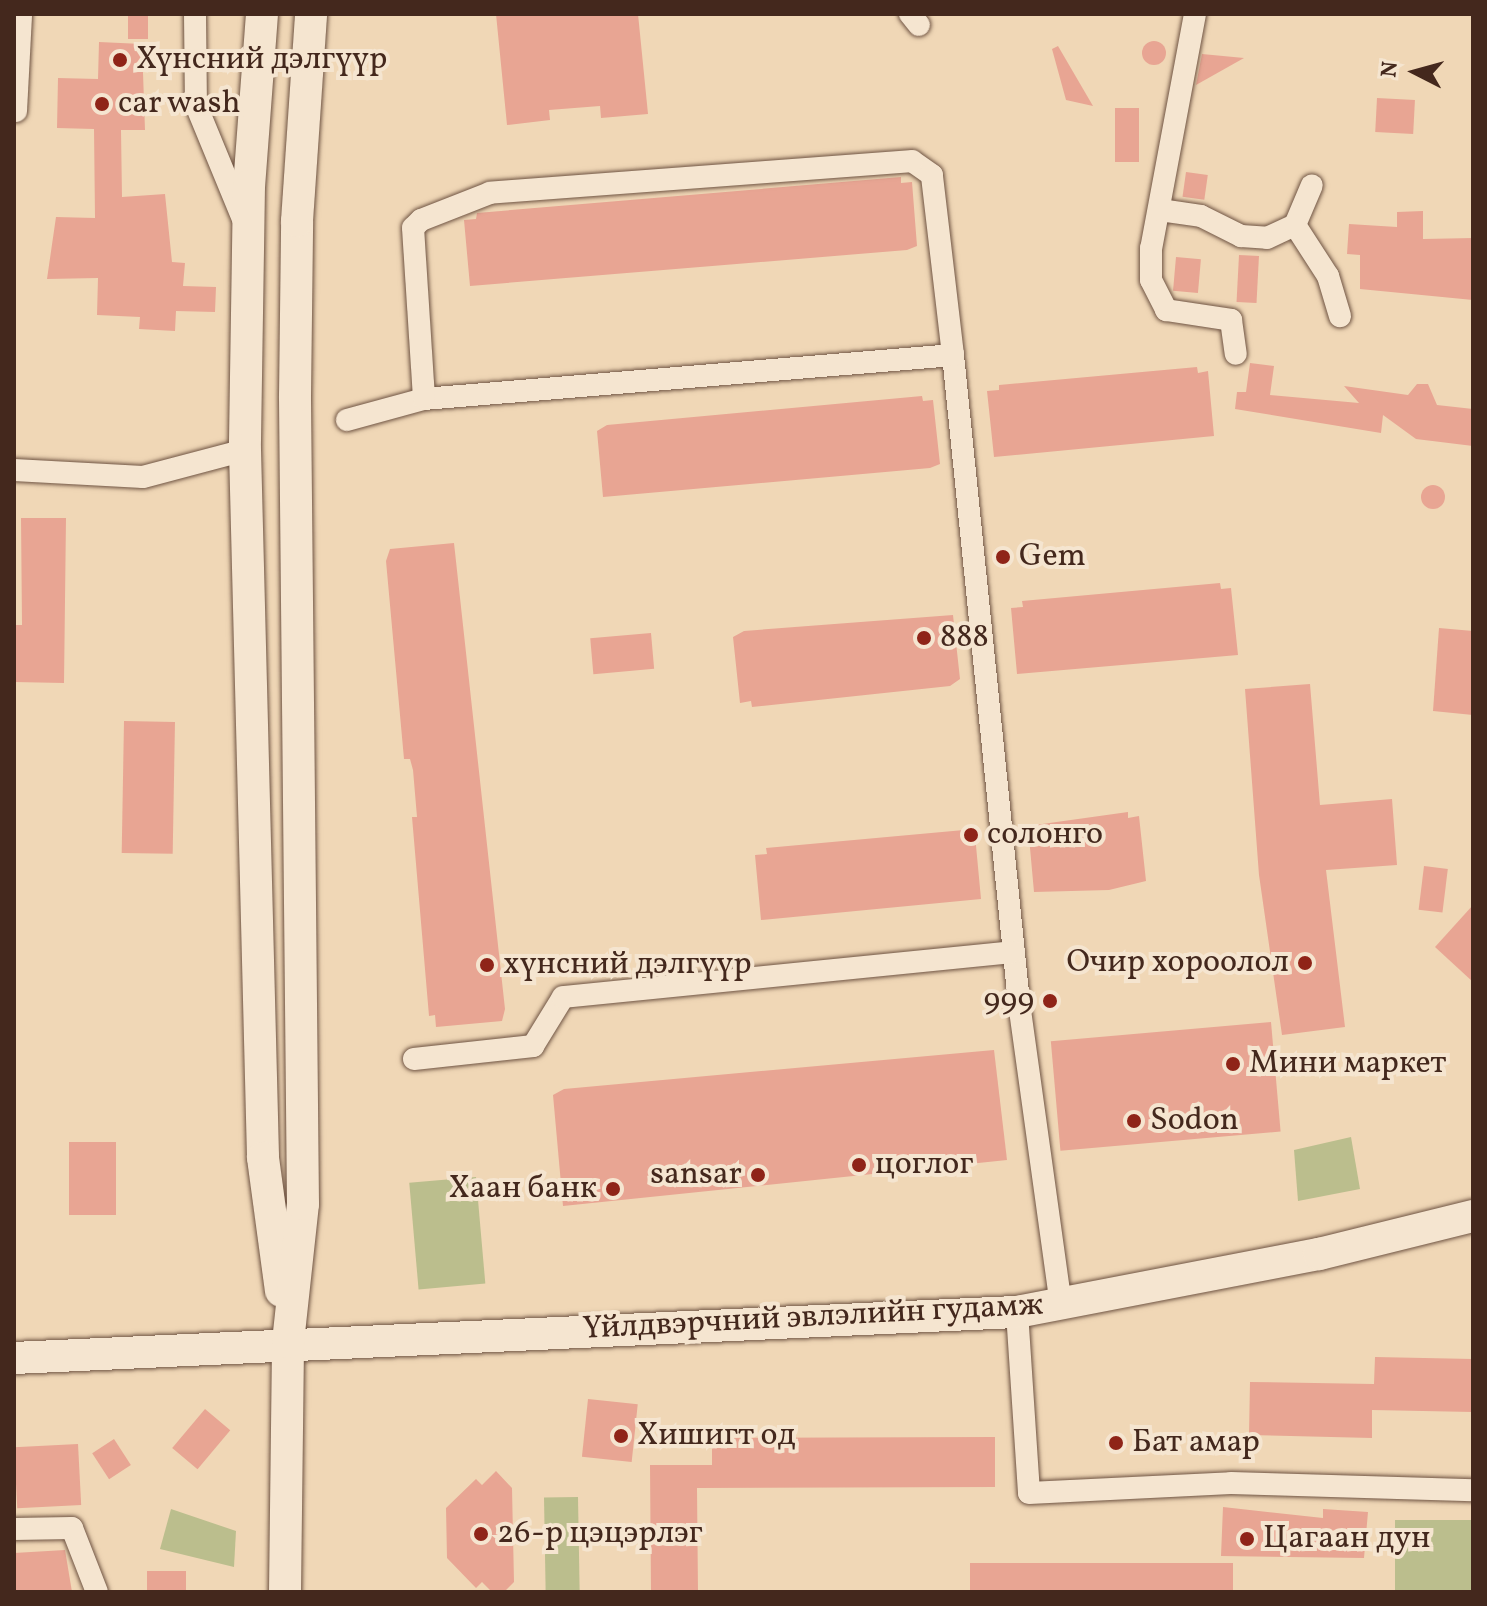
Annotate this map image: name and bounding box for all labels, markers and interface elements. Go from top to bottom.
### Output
north arrow [1375,32,1455,112]
place label: Хүнсний дэлгүүр [136,41,387,79]
marker: Хүнсний дэлгүүр [111,51,129,69]
text: N [1374,60,1407,79]
place label: car wash [118,85,242,123]
marker: car wash [93,95,111,113]
place label: Gem [1019,538,1086,576]
marker: Gem [994,548,1012,566]
place label: 888 [940,619,989,657]
marker: 888 [915,629,933,647]
place label: солонго [987,816,1103,854]
marker: солонго [962,826,980,844]
place label: Очир хороолол [1066,944,1289,982]
place label: хүнсний дэлгүүр [503,946,752,984]
marker: Очир хороолол [1296,954,1314,972]
marker: хүнсний дэлгүүр [478,956,496,974]
place label: 999 [984,982,1034,1020]
marker: 999 [1041,992,1059,1010]
place label: Мини маркет [1249,1045,1447,1083]
marker: Мини маркет [1224,1055,1242,1073]
place label: Sodon [1150,1102,1239,1140]
marker: Sodon [1125,1112,1143,1130]
place label: цоглог [875,1146,973,1184]
place label: sansar [650,1156,742,1194]
marker: цоглог [850,1156,868,1174]
marker: sansar [749,1166,767,1184]
place label: Хаан банк [448,1170,597,1208]
marker: Хаан банк [604,1180,622,1198]
street label: Үйлдвэрчний эвлэлийн гудамж [582,1287,1044,1349]
place label: Хишигт од [637,1417,796,1455]
place label: Бат амар [1132,1424,1260,1462]
marker: Хишигт од [612,1427,630,1445]
marker: Бат амар [1107,1434,1125,1452]
place label: 26-р цэцэрлэг [497,1515,703,1553]
place label: Цагаан дун [1263,1520,1431,1558]
marker: 26-р цэцэрлэг [472,1525,490,1543]
marker: Цагаан дун [1238,1530,1256,1548]

